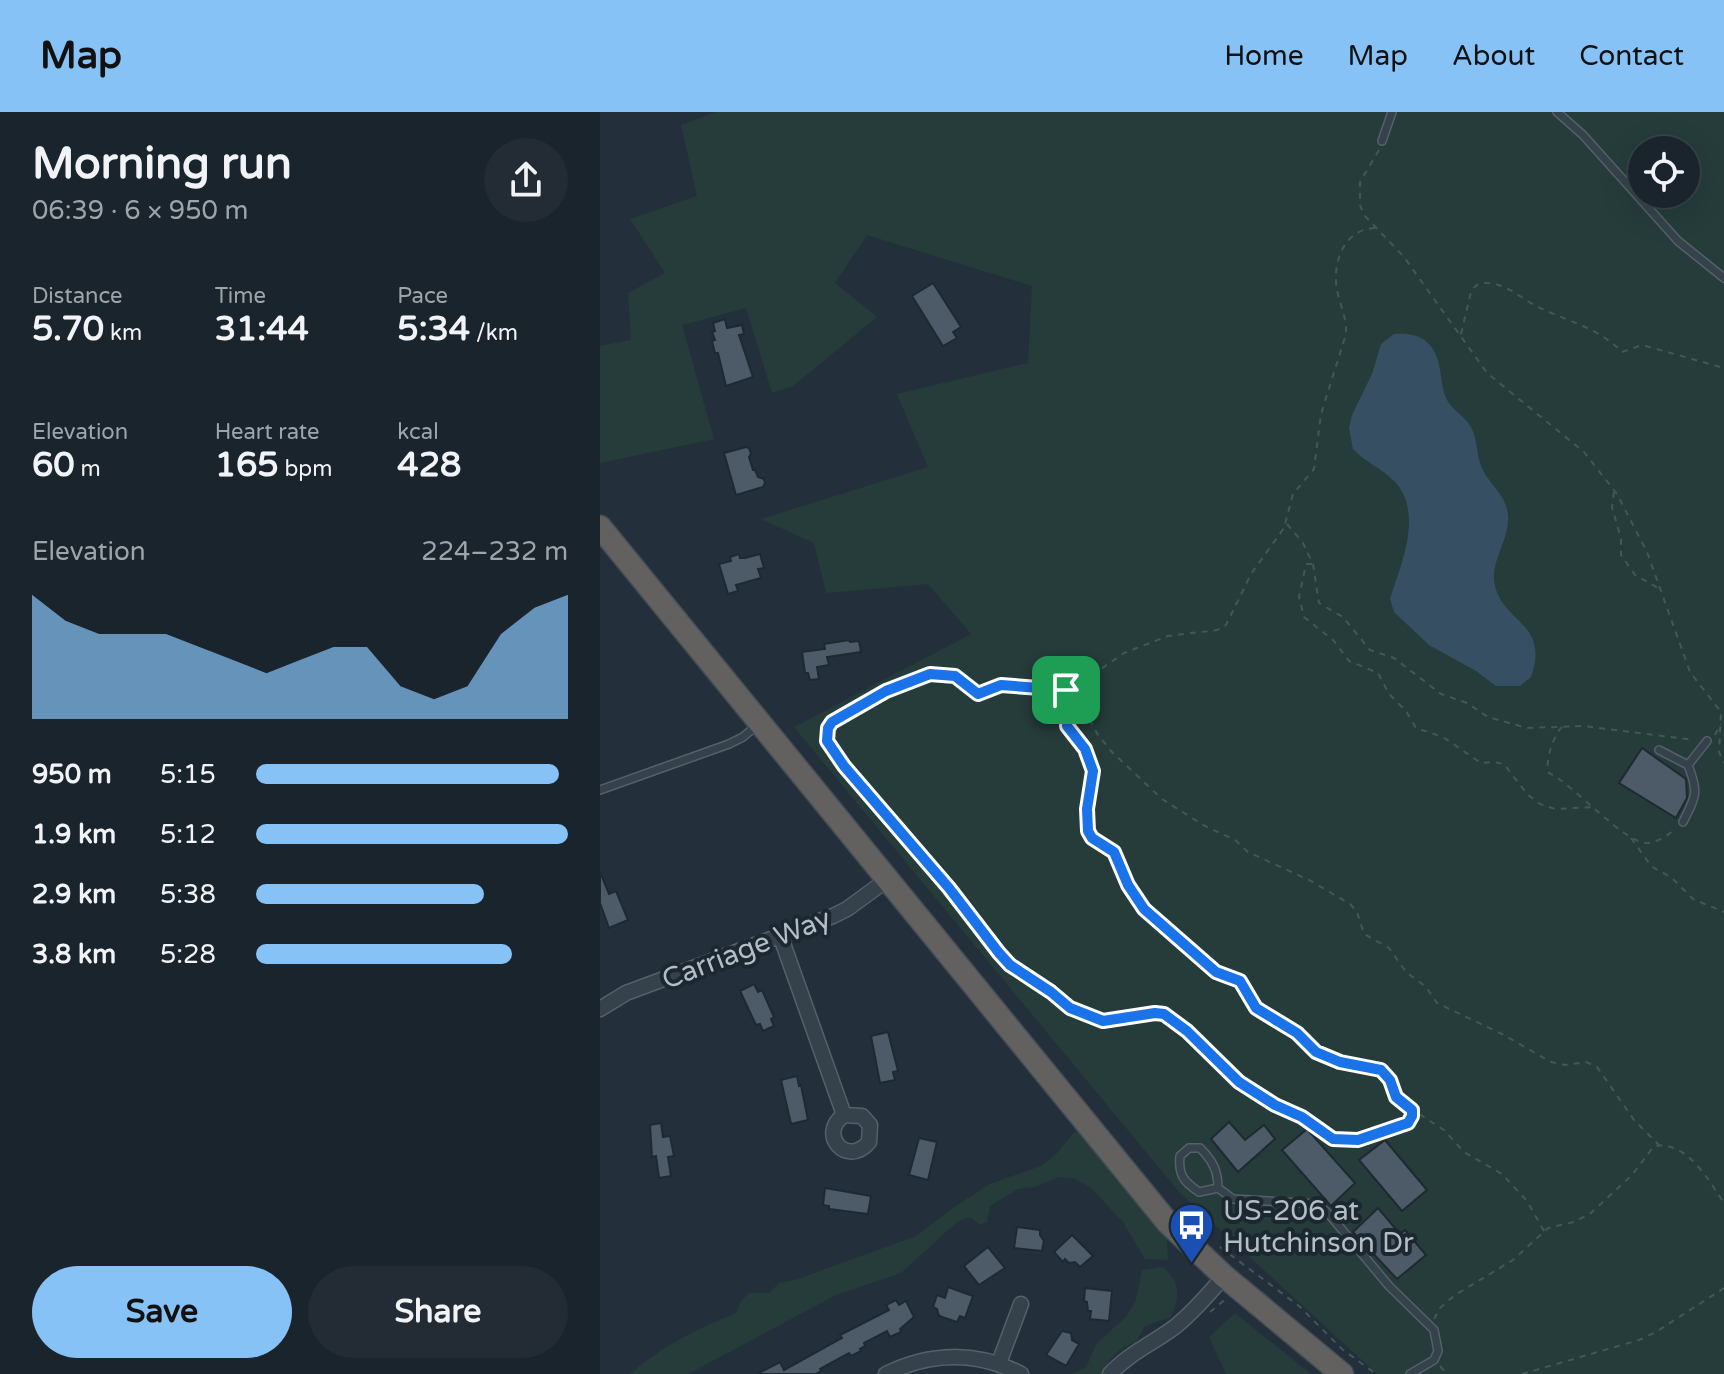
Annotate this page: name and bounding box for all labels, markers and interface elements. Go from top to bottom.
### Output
text: Map [40,33,122,79]
text: Home [1224,39,1304,73]
text: Map [1348,39,1408,73]
text: About [1452,39,1535,73]
text: Contact [1579,39,1684,73]
map controls [1628,136,1700,208]
button: locate [1628,136,1700,208]
text: Morning run [32,138,292,191]
button: share [484,138,568,222]
text: 06:39 · 6 × 950 m [32,195,248,226]
text: Distance [32,283,123,309]
text: Time [215,283,266,309]
text: Pace [397,283,448,309]
text: 5.70 [32,309,104,350]
text: 31:44 [215,309,309,350]
text: 5:34 [397,309,470,350]
text: km [104,320,142,346]
text: /km [470,320,518,346]
text: Elevation [32,419,128,445]
text: Heart rate [215,419,320,445]
text: kcal [397,419,439,445]
text: 60 [32,445,75,486]
text: 165 [215,445,279,486]
text: 428 [397,445,461,486]
text: m [75,456,101,482]
text: bpm [279,456,332,482]
text: Elevation [32,536,146,567]
text: 224–232 m [421,536,568,567]
pin [1032,656,1100,724]
icon: arrive [1044,668,1088,712]
text: 950 m [32,759,112,790]
text: 5:15 [160,759,216,790]
text: 1.9 km [32,819,116,850]
text: 5:12 [160,819,216,850]
text: 2.9 km [32,879,116,910]
text: 5:38 [160,879,216,910]
street label: Carriage Way [657,901,835,997]
text: 3.8 km [32,939,116,970]
text: 5:28 [160,939,216,970]
place label: US-206 at Hutchinson Dr [1223,1194,1414,1260]
bus stop icon: US-206 at Hutchinson Dr [1168,1202,1216,1265]
button: Save [32,1266,292,1358]
button: Share [308,1266,568,1358]

